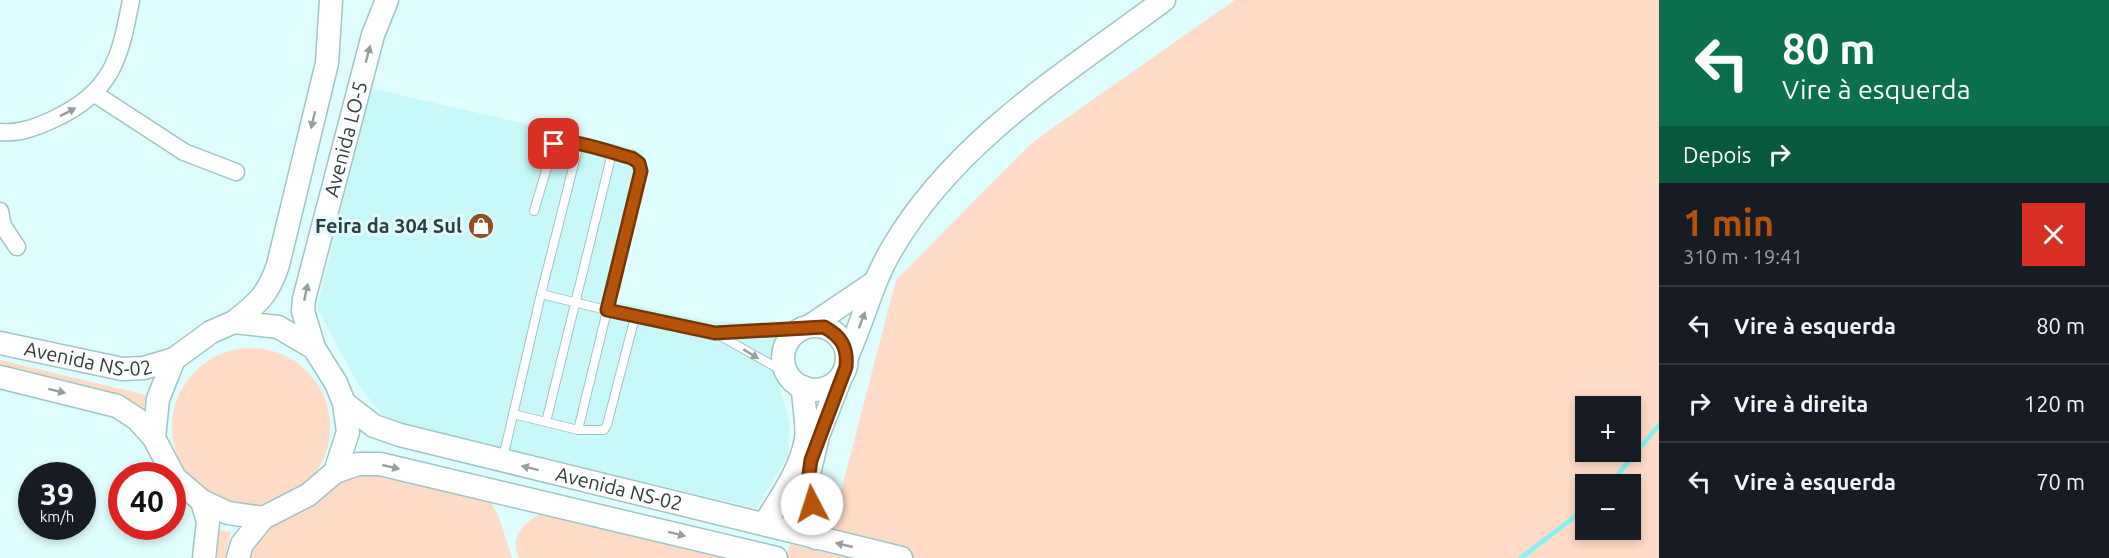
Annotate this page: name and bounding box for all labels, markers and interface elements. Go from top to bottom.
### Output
icon: left [1683,24,1761,102]
text: 80 m [1782,25,1876,72]
one-way arrow [364,45,373,63]
text: Vire à esquerda [1782,74,1971,104]
street label: Avenida LO-5 [319,79,371,199]
one-way arrow [60,107,77,117]
one-way arrow [308,110,318,129]
pin [528,118,579,169]
icon: arrive [537,127,570,160]
icon: right [1763,138,1796,171]
text: Depois [1683,142,1751,167]
text: 1 min [1683,202,1774,243]
button: close [2022,203,2085,266]
shop icon: Feira da 304 Sul [466,211,496,241]
place label: Feira da 304 Sul [315,214,462,237]
text: 310 m · 19:41 [1683,245,1803,268]
one-way arrow [302,282,311,301]
icon: left [1683,309,1716,342]
one-way arrow [858,311,868,329]
text: Vire à esquerda [1734,313,1896,338]
text: 80 m [2036,313,2085,338]
street label: Avenida NS-02 [22,337,155,380]
one-way arrow [743,349,760,359]
one-way arrow [48,387,66,397]
icon: right [1683,387,1716,420]
text: Vire à direita [1734,391,1868,416]
text: 120 m [2024,391,2085,416]
map controls [1575,396,1641,540]
button: + [1575,396,1641,462]
speed limit sign: 40 [108,462,186,540]
street label: Avenida NS-02 [554,462,685,515]
one-way arrow [382,463,401,472]
one-way arrow [521,463,540,473]
icon: left [1683,465,1716,498]
text: Vire à esquerda [1734,469,1896,494]
text: 70 m [2036,469,2085,494]
position arrow [780,472,844,536]
button: − [1575,474,1641,540]
text: 39 [40,477,74,511]
text: km/h [40,508,74,525]
one-way arrow [668,529,686,539]
one-way arrow [834,540,853,549]

